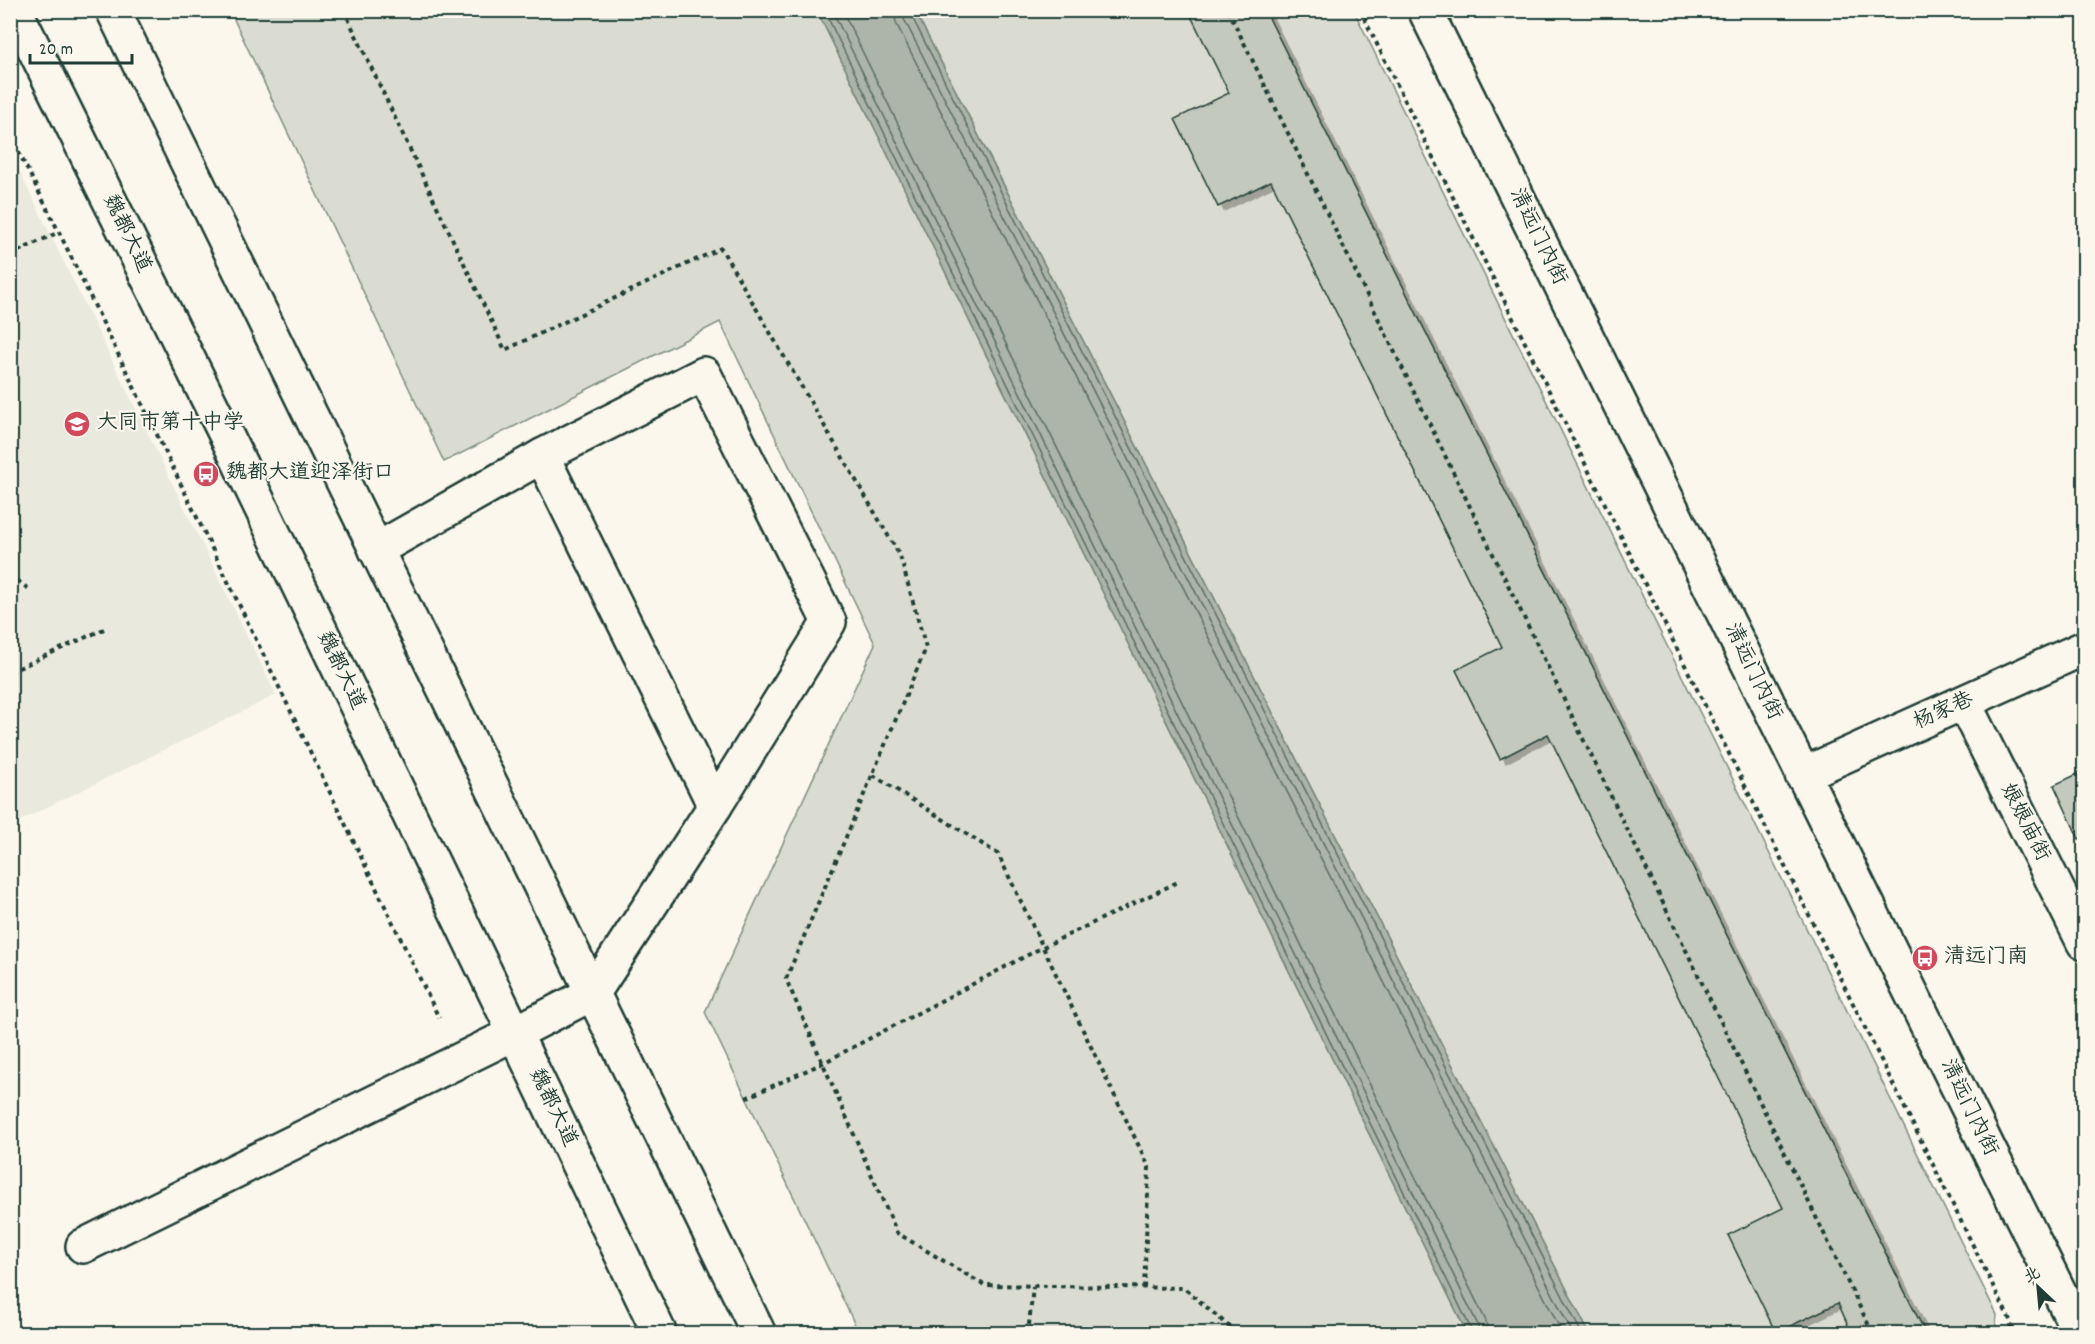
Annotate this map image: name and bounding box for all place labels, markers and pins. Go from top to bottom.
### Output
school or university icon: 大同市第十中学 [62,409,92,439]
place label: 大同市第十中学 [97,409,244,439]
bus stop icon: 魏都大道迎泽街口 [191,459,221,489]
place label: 魏都大道迎泽街口 [226,459,394,489]
bus stop icon: 清远门南 [1910,943,1940,973]
place label: 清远门南 [1944,943,2028,973]

